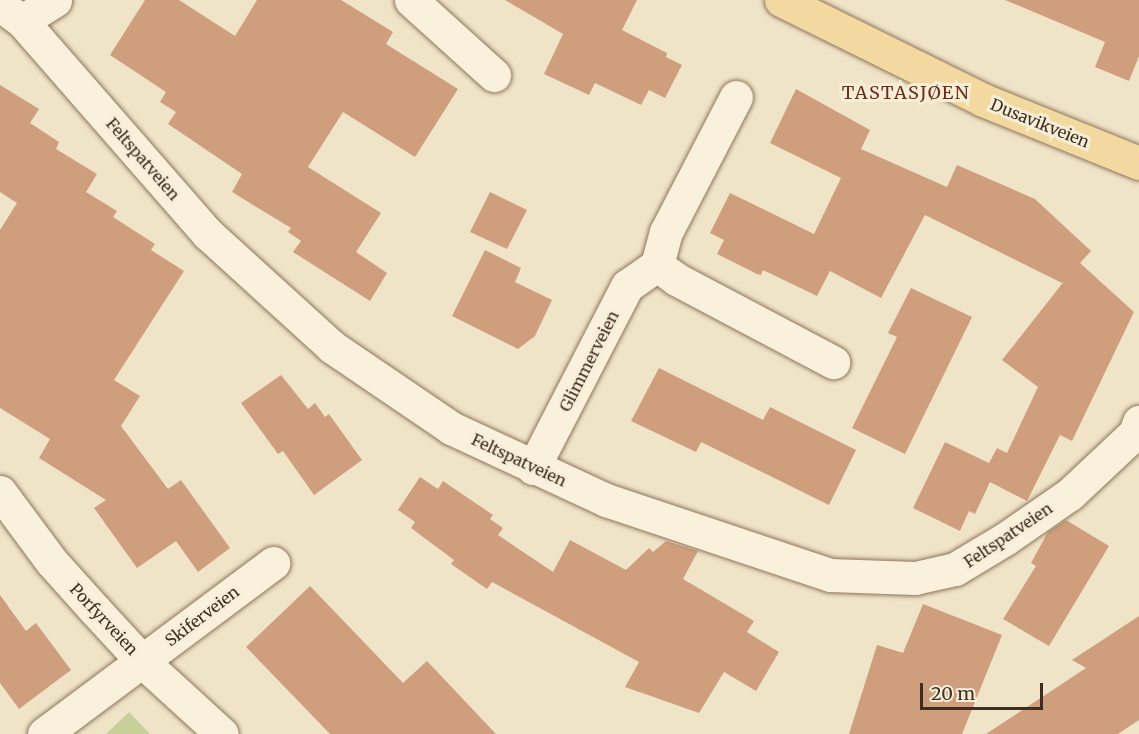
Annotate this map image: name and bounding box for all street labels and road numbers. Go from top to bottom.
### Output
street label: Dusavikveien [988,95,1092,151]
street label: Feltspatveien [102,114,184,204]
street label: Glimmerveien [555,307,623,415]
street label: Feltspatveien [468,430,570,490]
street label: Feltspatveien [960,498,1056,572]
street label: Porfyrveien [66,579,142,659]
street label: Skiferveien [161,582,243,650]

